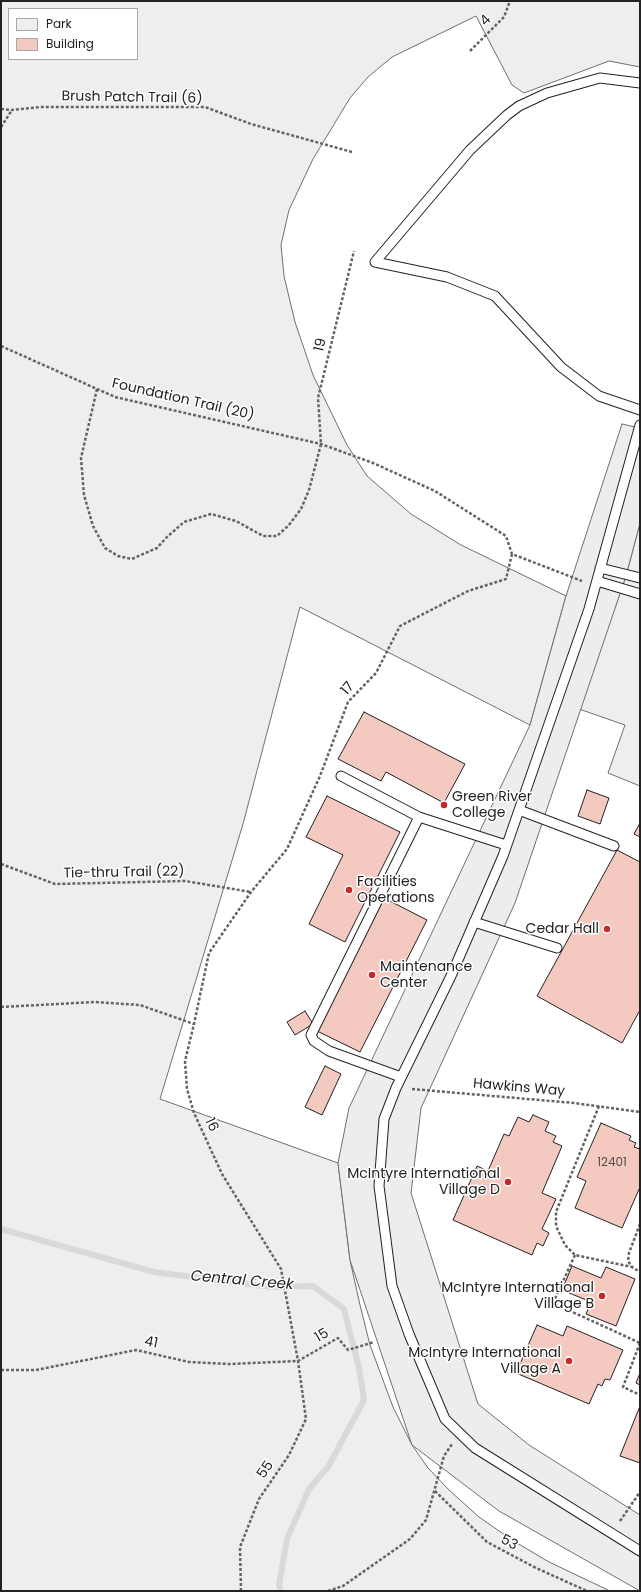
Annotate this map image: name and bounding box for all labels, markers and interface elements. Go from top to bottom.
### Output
legend [8,8,138,60]
street label: 4 [477,12,495,30]
text: Park [46,15,72,32]
text: Building [46,35,94,52]
street label: Brush Patch Trail (6) [61,88,203,108]
street label: 19 [311,337,331,353]
street label: Foundation Trail (20) [110,375,256,425]
street label: 17 [338,679,358,699]
place label: Green River College [452,789,532,822]
marker: Green River College [439,800,449,810]
street label: Tie-thru Trail (22) [63,864,185,882]
place label: Facilities Operations [357,874,435,906]
marker: Facilities Operations [344,885,354,895]
place label: Cedar Hall [526,921,599,937]
marker: Cedar Hall [602,924,612,934]
place label: Maintenance Center [380,959,472,992]
marker: Maintenance Center [367,970,377,980]
street label: Hawkins Way [472,1076,566,1100]
street label: 16 [201,1115,221,1135]
house number: 12401 [597,1156,627,1170]
place label: McIntyre International Village D [347,1166,500,1198]
marker: McIntyre International Village D [503,1177,513,1187]
water label: Central Creek [190,1268,294,1294]
place label: McIntyre International Village B [441,1280,594,1312]
marker: McIntyre International Village B [597,1291,607,1301]
street label: 15 [312,1325,332,1347]
street label: 41 [143,1333,159,1353]
place label: McIntyre International Village A [408,1345,561,1378]
marker: McIntyre International Village A [564,1356,574,1366]
street label: 55 [254,1458,278,1482]
street label: 53 [498,1532,520,1554]

